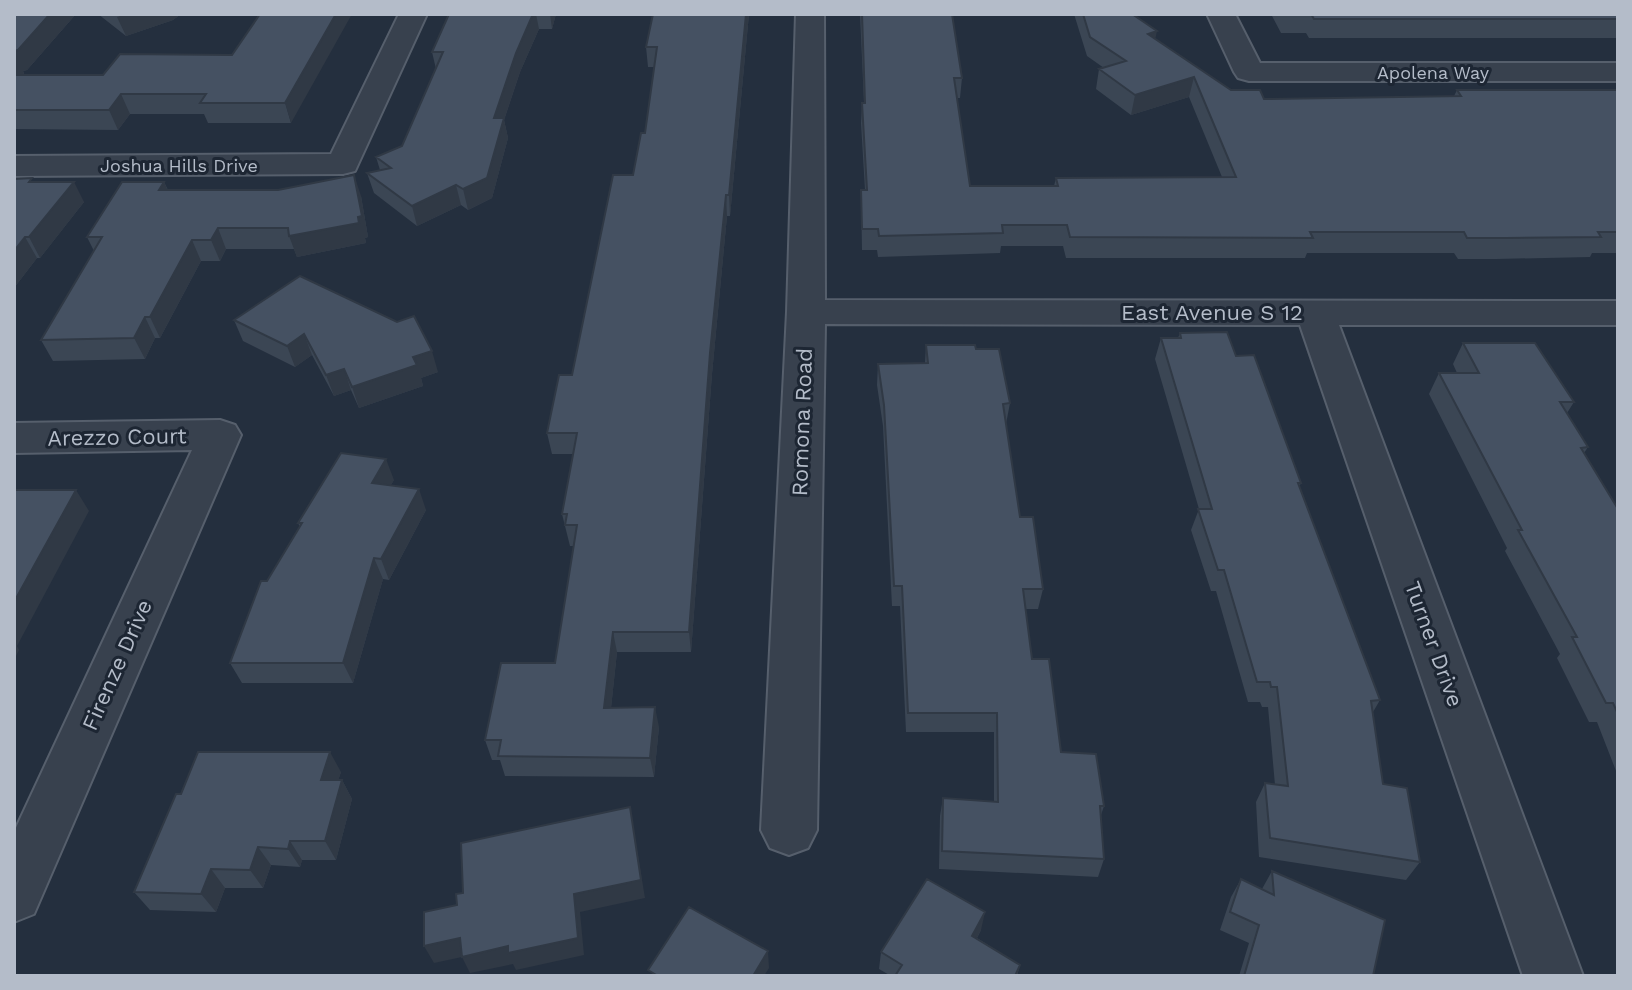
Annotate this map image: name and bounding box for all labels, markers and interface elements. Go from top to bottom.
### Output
street label: Apolena Way [1377,62,1490,83]
street label: Joshua Hills Drive [100,155,258,176]
street label: East Avenue S 12 [1121,300,1303,325]
street label: Romona Road [787,347,817,497]
street label: Arezzo Court [47,423,187,451]
street label: Turner Drive [1400,578,1468,710]
street label: Firenze Drive [77,596,157,734]

